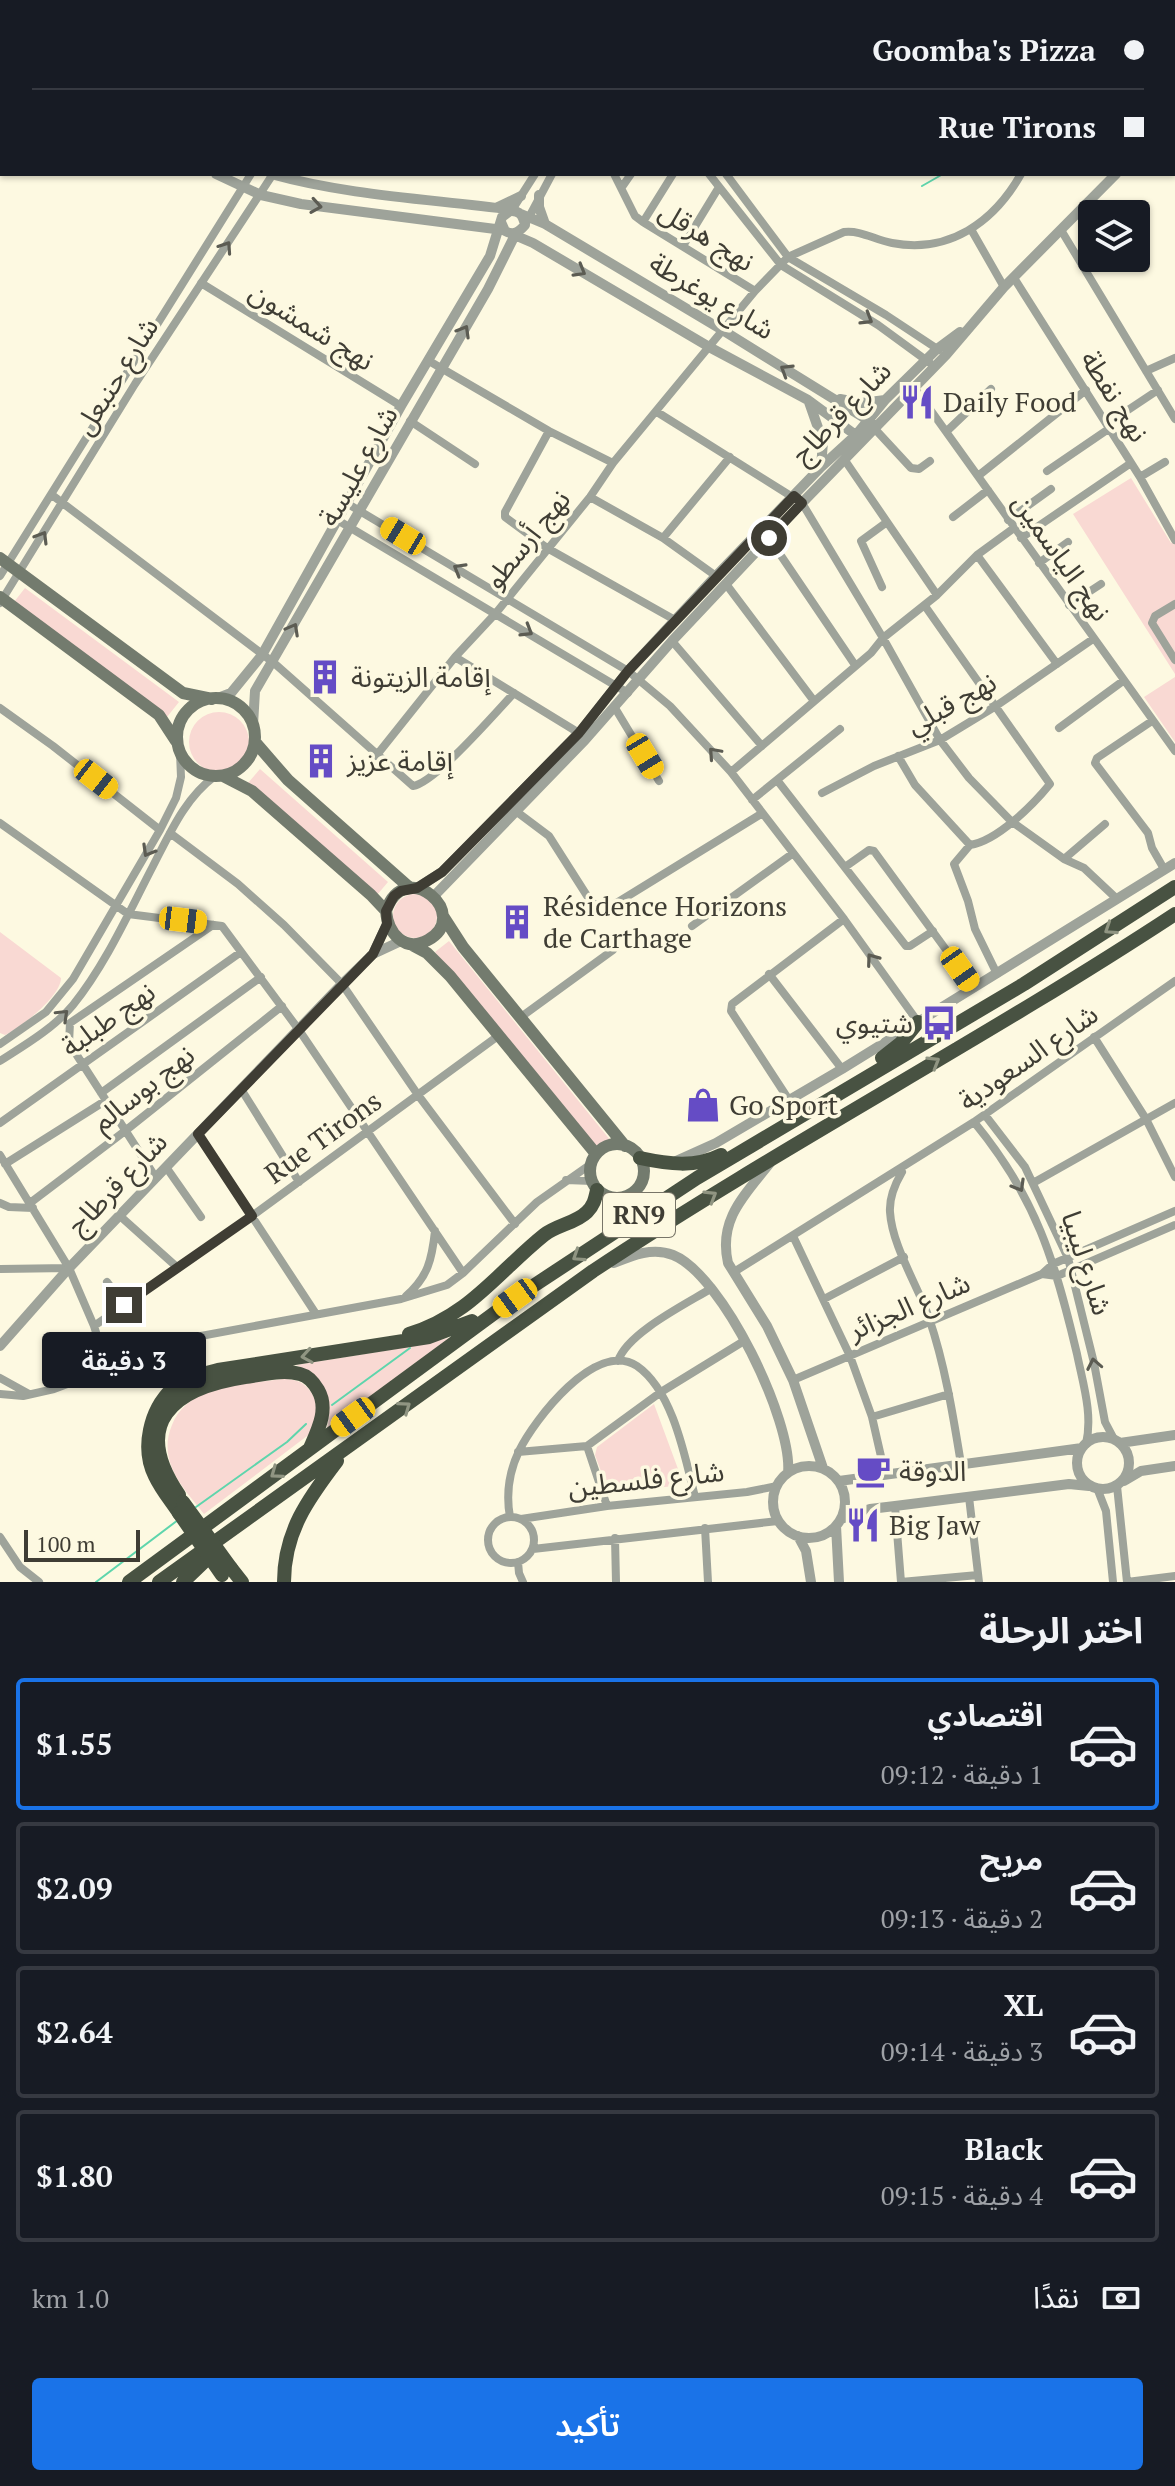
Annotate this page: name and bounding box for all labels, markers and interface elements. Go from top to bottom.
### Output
text: Goomba's Pizza [872,30,1096,70]
text: Rue Tirons [939,107,1096,147]
street label: نهج هرقل [651,192,762,282]
one-way arrow [310,197,323,214]
map controls [1078,200,1150,272]
button: layers [1078,200,1150,272]
one-way arrow [216,241,231,255]
street label: شارع يوغرطة [641,244,782,350]
one-way arrow [571,261,586,277]
street label: نهج شمشون [241,273,382,381]
one-way arrow [858,309,873,325]
street label: شارع حنبعل [65,310,169,443]
one-way arrow [454,325,470,340]
street label: نهج نفطة [1070,343,1158,450]
street label: شارع قرطاج [782,352,901,473]
one-way arrow [781,364,795,379]
restaurant icon: Daily Food [898,383,936,421]
place label: Daily Food [943,383,1077,420]
street label: شارع عليسة [309,399,408,534]
street label: نهج أرسطو [475,481,580,598]
street label: نهج الياسمين [1002,485,1120,630]
car [376,513,430,559]
route start [751,520,787,556]
one-way arrow [32,531,47,546]
one-way arrow [453,564,468,579]
one-way arrow [518,622,533,637]
one-way arrow [283,624,299,638]
building icon: إقامة الزيتونة [306,658,344,696]
place label: إقامة الزيتونة [351,658,492,696]
street label: نهج قبلي [899,663,1004,746]
car [622,729,668,783]
building icon: إقامة عزيز [302,742,340,780]
place label: إقامة عزيز [346,742,454,780]
one-way arrow [709,748,723,763]
car [70,755,122,803]
one-way arrow [142,842,158,857]
place label: Résidence Horizons de Carthage [543,887,787,956]
building icon: Résidence Horizons de Carthage [498,903,536,941]
car [158,905,208,935]
one-way arrow [1104,920,1118,935]
car [936,942,984,996]
one-way arrow [867,954,882,968]
street label: نهج طبلبة [53,973,164,1067]
street label: شارع السعودية [951,995,1107,1121]
place label: شتيوي [836,1004,913,1044]
bus stop icon: شتيوي [920,1004,958,1042]
one-way arrow [54,1009,68,1024]
street label: نهج بوسالم [84,1036,204,1142]
one-way arrow [925,1056,940,1072]
street label: Rue Tirons [257,1082,388,1191]
shop icon: Go Sport [684,1086,722,1124]
place label: Go Sport [729,1086,839,1123]
street label: شارع قرطاج [58,1123,177,1244]
one-way arrow [1009,1177,1025,1192]
one-way arrow [702,1190,717,1205]
road number: RN9 [603,1193,675,1237]
street label: شارع ليبيا [1050,1206,1122,1321]
one-way arrow [572,1246,587,1261]
street label: شارع الجزائر [841,1263,977,1351]
car [489,1274,541,1322]
route end [106,1287,142,1323]
callout: 3 دقيقة [42,1333,206,1389]
text: 3 دقيقة [82,1343,166,1377]
one-way arrow [300,1347,314,1364]
one-way arrow [1086,1358,1103,1372]
car [327,1393,379,1441]
one-way arrow [396,1402,411,1416]
street label: شارع فلسطين [566,1452,726,1508]
cafe icon: الدوقة [854,1452,892,1490]
place label: الدوقة [899,1452,966,1489]
one-way arrow [271,1463,285,1478]
restaurant icon: Big Jaw [844,1506,882,1544]
place label: Big Jaw [889,1506,981,1543]
scale bar [24,1526,140,1562]
text: 100 m [36,1529,96,1558]
text: اختر الرحلة [980,1606,1143,1653]
text: اقتصادي [928,1695,1043,1735]
icon: car [1067,1708,1139,1780]
text: $1.55 [36,1724,113,1764]
text: 1 دقيقة · 09:12 [881,1757,1043,1791]
text: مريح [980,1839,1043,1879]
icon: car [1067,1852,1139,1924]
text: $2.09 [36,1868,113,1908]
text: 2 دقيقة · 09:13 [881,1901,1043,1935]
text: XL [1004,1985,1043,2025]
icon: car [1067,1996,1139,2068]
text: $2.64 [36,2012,113,2052]
text: 3 دقيقة · 09:14 [881,2034,1043,2068]
text: Black [965,2129,1043,2169]
icon: car [1067,2140,1139,2212]
text: $1.80 [36,2156,113,2196]
text: 4 دقيقة · 09:15 [881,2178,1043,2212]
icon: cash [1099,2276,1143,2320]
text: نقدًا [1033,2277,1079,2317]
text: 1.0 km [32,2281,109,2315]
button: تأكيد [32,2378,1143,2470]

